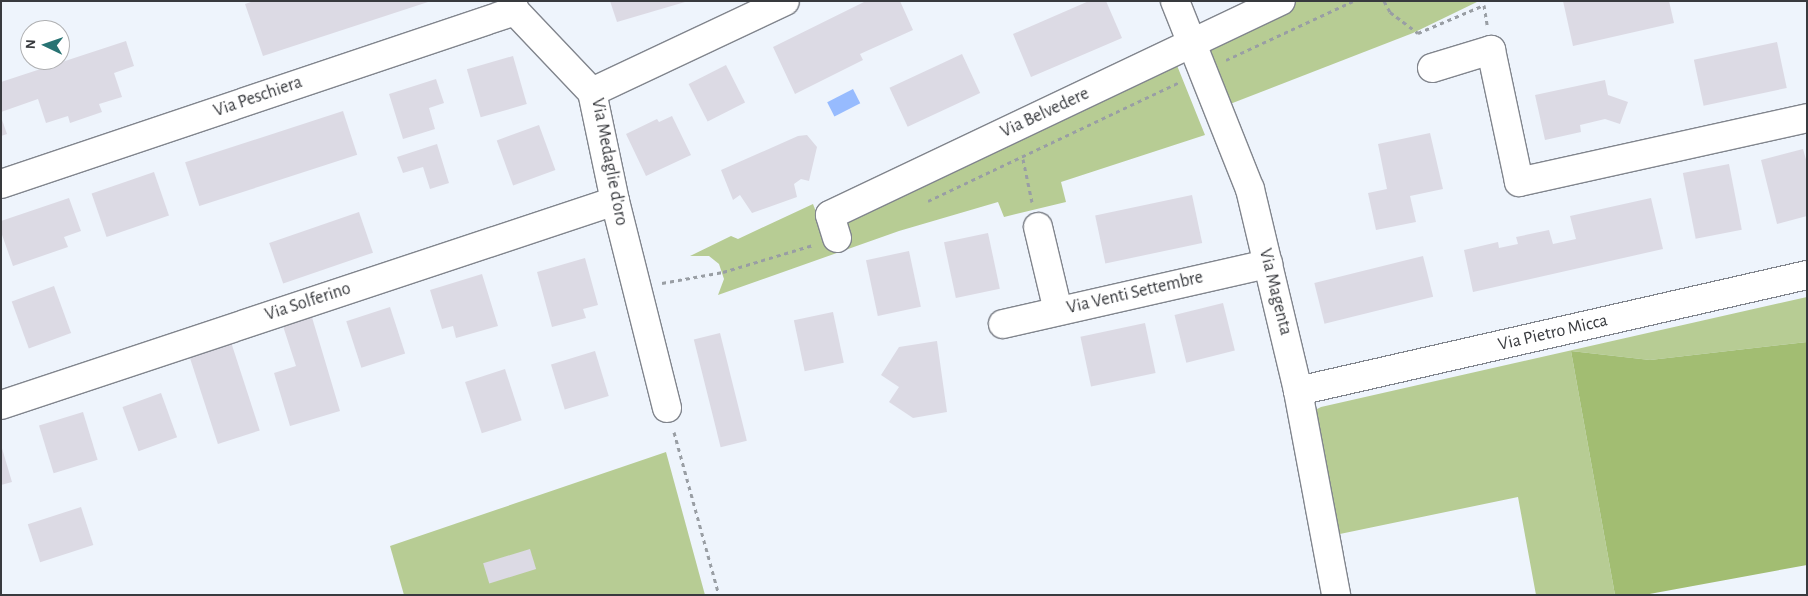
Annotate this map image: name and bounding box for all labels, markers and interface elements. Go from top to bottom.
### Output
north arrow [20,20,70,70]
text: N [24,39,38,50]
street label: Via Peschiera [211,72,305,122]
street label: Via Belvedere [997,83,1093,143]
street label: Via Medaglie d'oro [586,96,632,228]
street label: Via Magenta [1254,246,1296,338]
street label: Via Venti Settembre [1065,267,1205,319]
street label: Via Solferino [262,278,354,326]
street label: Via Pietro Micca [1496,310,1610,356]

